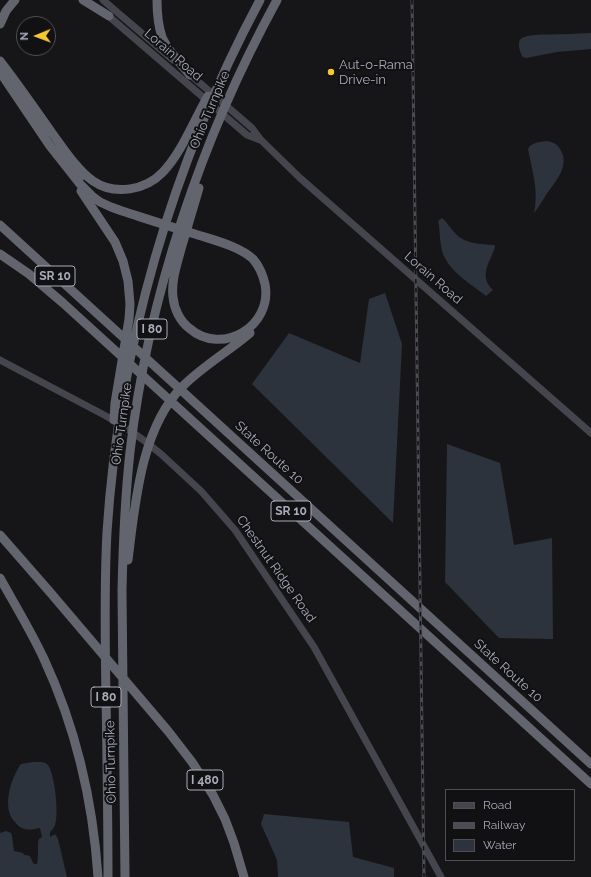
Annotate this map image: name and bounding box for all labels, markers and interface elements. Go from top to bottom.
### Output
north arrow [16,16,56,56]
street label: Lorain Road [141,26,205,84]
text: N [18,32,31,41]
place label: Aut-o-Rama Drive-in [339,57,413,88]
marker: Aut-o-Rama Drive-in [326,67,336,77]
street label: Ohio Turnpike [187,69,233,151]
street label: Lorain Road [401,249,465,307]
road number: SR 10 [35,266,75,286]
road number: I 80 [137,319,167,339]
street label: Ohio Turnpike [109,382,135,466]
street label: State Route 10 [232,418,306,488]
road number: SR 10 [271,501,311,521]
street label: Chestnut Ridge Road [233,512,319,626]
street label: State Route 10 [471,636,545,706]
road number: I 80 [91,687,121,707]
street label: Ohio Turnpike [102,720,120,804]
road number: I 480 [187,770,223,790]
legend [445,789,575,861]
text: Road [483,798,512,812]
text: Railway [483,818,525,832]
text: Water [483,838,517,852]

